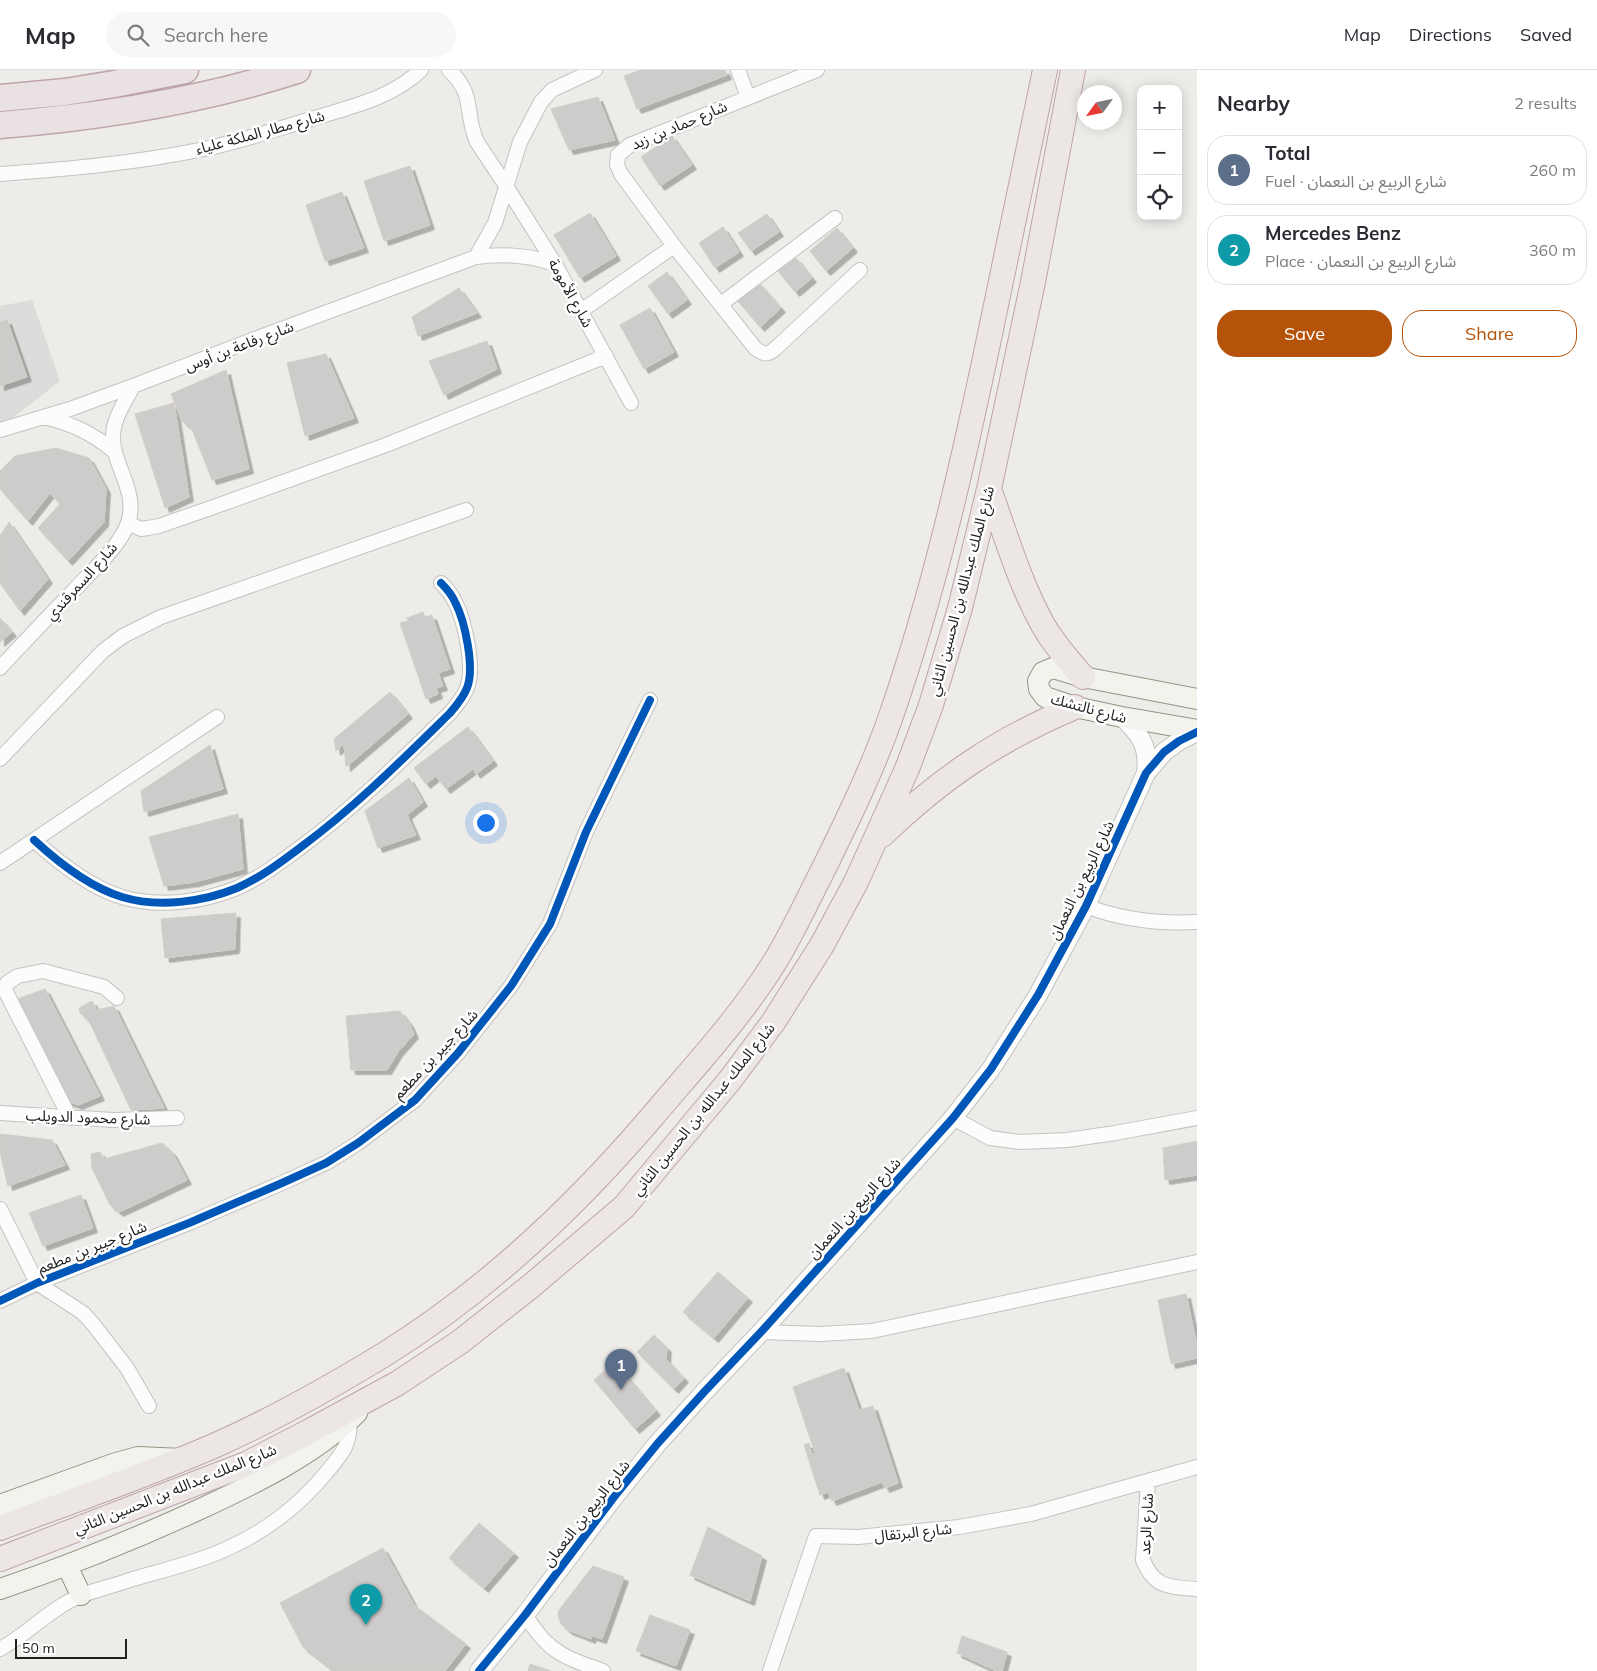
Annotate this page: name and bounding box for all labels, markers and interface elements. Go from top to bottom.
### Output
search box [106,12,456,57]
text: Map [25,20,76,50]
icon: search [124,21,152,49]
text: Search here [164,23,268,47]
text: Map [1344,23,1381,46]
text: Directions [1409,23,1492,46]
text: Saved [1520,23,1572,46]
north arrow [1077,85,1122,130]
map controls [1137,85,1182,220]
button: + [1137,85,1182,130]
text: Nearby [1217,90,1290,116]
text: 2 results [1514,93,1577,113]
street label: شارع حماد بن زيد [628,96,731,157]
street label: شارع مطار الملكة علياء [193,106,328,161]
button: − [1137,130,1182,175]
text: Total [1265,141,1310,165]
text: 1 [1229,160,1239,180]
text: 260 m [1529,160,1576,180]
text: Fuel · شارع الربيع بن النعمان [1265,171,1447,191]
button: locate [1137,175,1182,220]
text: Mercedes Benz [1265,221,1401,245]
text: 2 [1229,240,1239,260]
text: 360 m [1529,240,1576,260]
text: Place · شارع الربيع بن النعمان [1265,251,1456,271]
street label: شارع الأمومة [542,255,598,332]
button: Save [1217,310,1392,357]
button: Share [1402,310,1577,357]
street label: شارع رفاعة بن أوس [182,316,298,378]
street label: شارع الملك عبدالله بن الحسين الثاني [924,484,1001,699]
street label: شارع السمرقندي [41,538,123,626]
street label: شارع نالتشك [1048,689,1129,730]
your location [473,810,499,836]
street label: شارع الربيع بن النعمان [1044,817,1121,944]
street label: شارع جبير بن مطعم [388,1005,484,1105]
street label: شارع الملك عبدالله بن الحسين الثاني [627,1019,781,1201]
street label: شارع محمود الدويلب [25,1105,151,1132]
street label: شارع الربيع بن النعمان [803,1153,907,1265]
street label: شارع جبير بن مطعم [35,1216,151,1280]
pin: 1 [605,1349,637,1390]
street label: شارع الملك عبدالله بن الحسين الثاني [71,1439,281,1541]
street label: شارع الربيع بن النعمان [538,1456,636,1572]
street label: شارع الرعد [1135,1492,1160,1555]
street label: شارع البرتقال [873,1518,953,1549]
pin: 2 [350,1584,382,1625]
scale bar [15,1636,128,1659]
text: 50 m [22,1639,55,1657]

